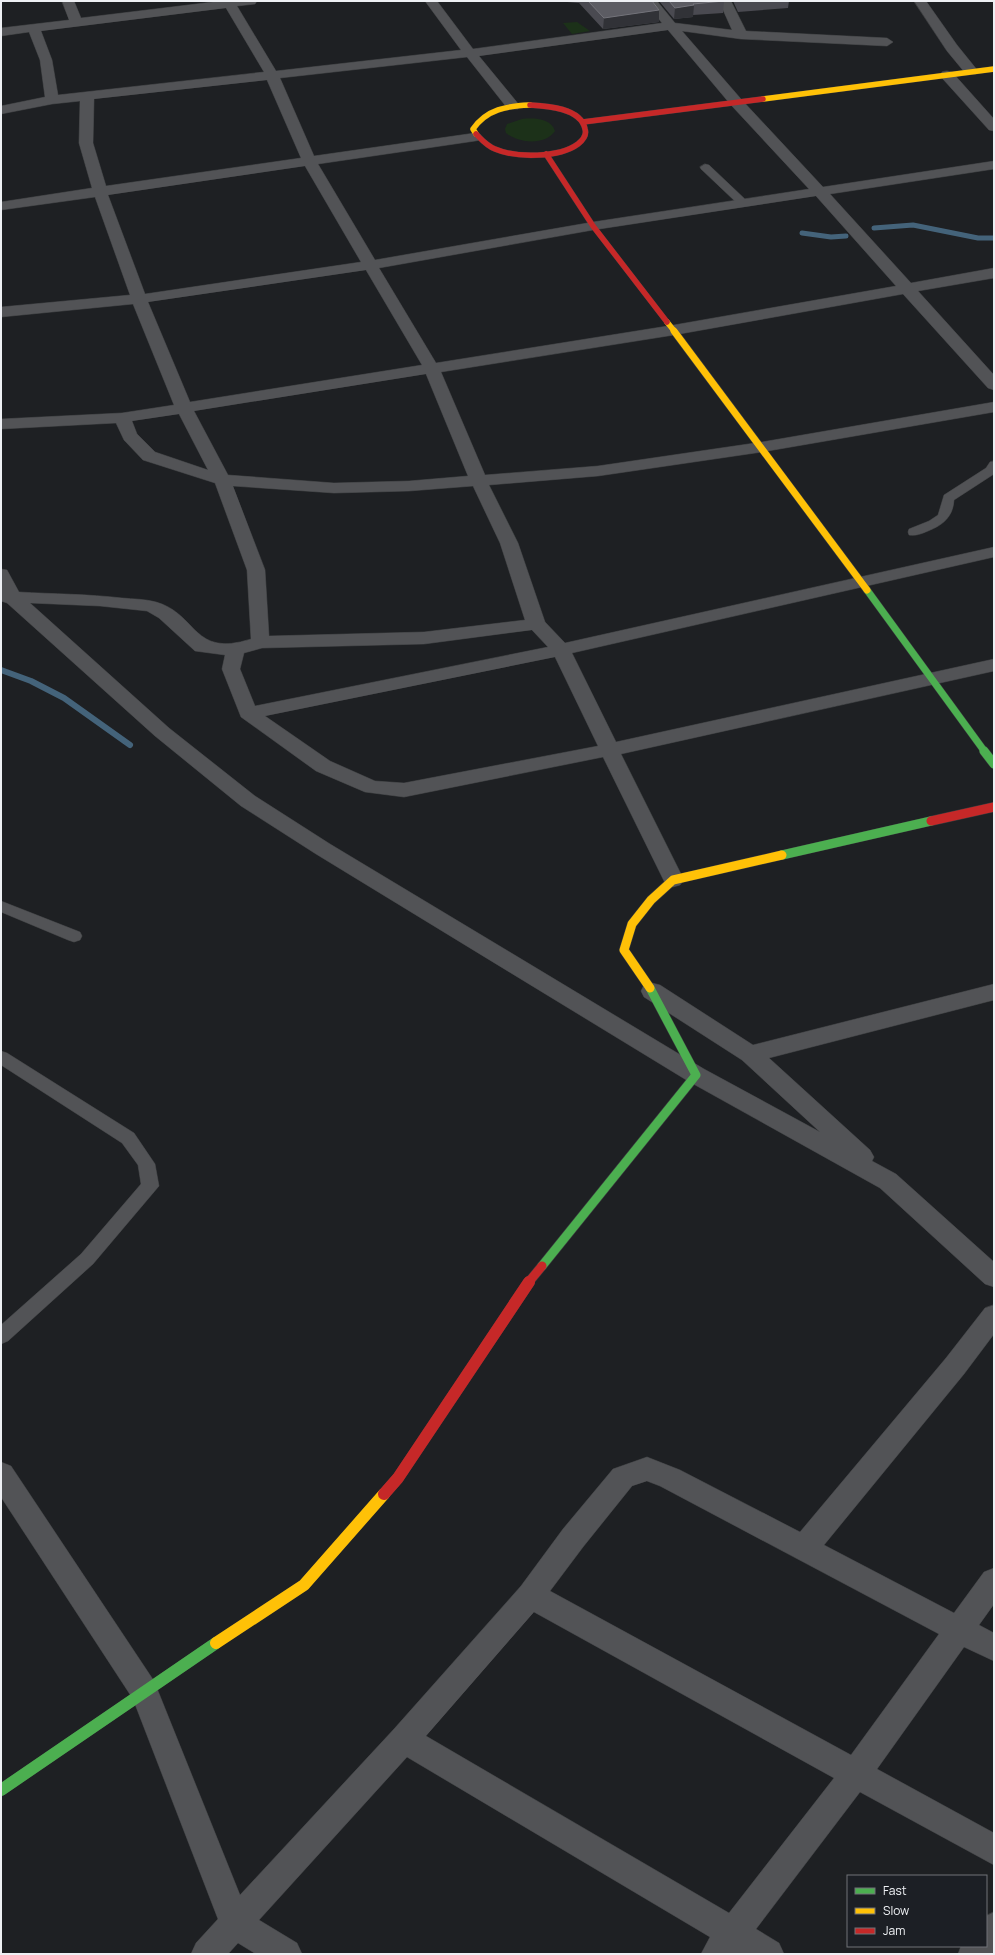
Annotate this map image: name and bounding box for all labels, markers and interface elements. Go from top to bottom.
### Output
legend [847,1875,987,1947]
text: Fast [883,1882,907,1899]
text: Slow [883,1902,909,1919]
text: Jam [883,1922,905,1939]

